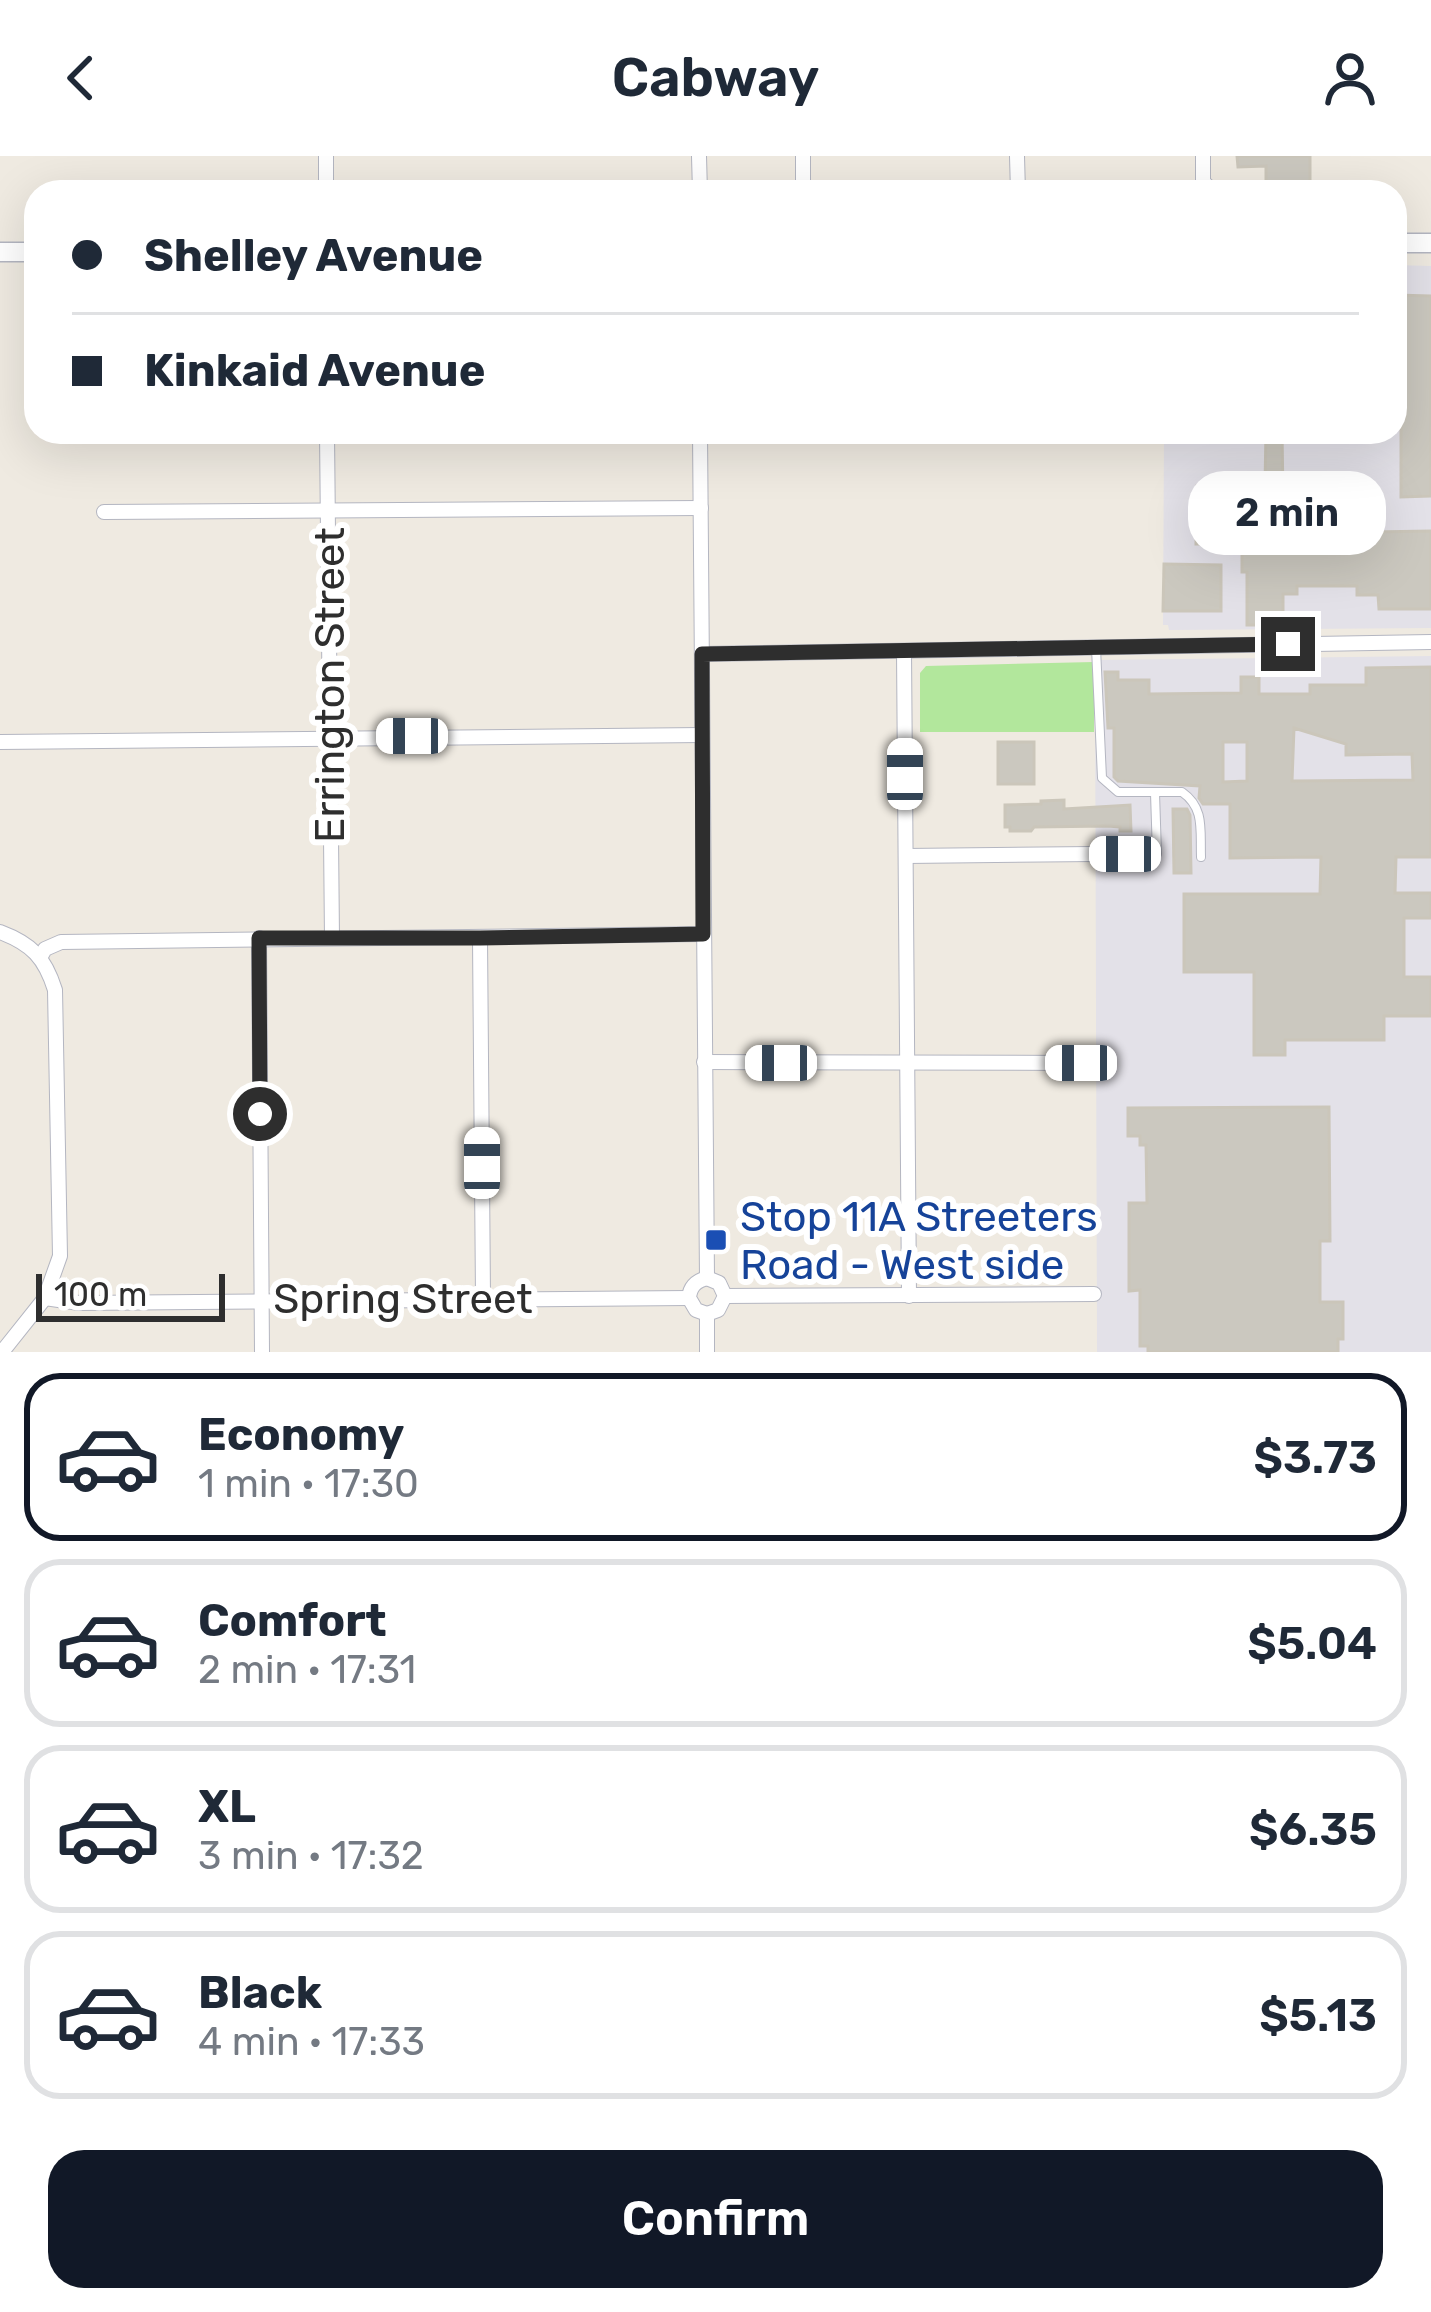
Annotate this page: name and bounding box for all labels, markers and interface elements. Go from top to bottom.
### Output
icon: back [48,45,114,111]
icon: person [1317,45,1383,111]
text: Cabway [612,46,819,110]
text: Shelley Avenue [144,229,483,282]
text: Kinkaid Avenue [144,344,485,397]
callout: 2 min [1189,470,1387,554]
text: 2 min [1235,490,1339,536]
street label: Errington Street [305,527,355,843]
route end [1261,617,1315,671]
car [376,718,448,754]
car [887,738,923,810]
car [1089,836,1161,872]
car [745,1045,817,1081]
car [1045,1045,1117,1081]
route start [233,1087,287,1141]
car [464,1127,500,1199]
place label: Stop 11A Streeters Road - West side [740,1192,1098,1290]
marker: Stop 11A Streeters Road - West side [703,1227,729,1253]
scale bar [36,1268,225,1321]
street label: Spring Street [273,1274,533,1324]
text: 100 m [54,1275,147,1314]
icon: car [54,1403,162,1511]
text: Economy [198,1408,404,1461]
text: $3.73 [1253,1431,1377,1484]
text: 1 min · 17:30 [198,1461,419,1507]
icon: car [54,1589,162,1697]
text: Comfort [198,1594,387,1647]
text: $5.04 [1247,1617,1377,1670]
text: 2 min · 17:31 [198,1647,416,1693]
icon: car [54,1775,162,1883]
text: XL [198,1780,256,1833]
text: $6.35 [1249,1803,1377,1856]
text: 3 min · 17:32 [198,1833,424,1879]
icon: car [54,1961,162,2069]
text: Black [198,1966,322,2019]
text: $5.13 [1259,1989,1377,2042]
text: 4 min · 17:33 [198,2019,425,2065]
button: Confirm [48,2150,1383,2288]

